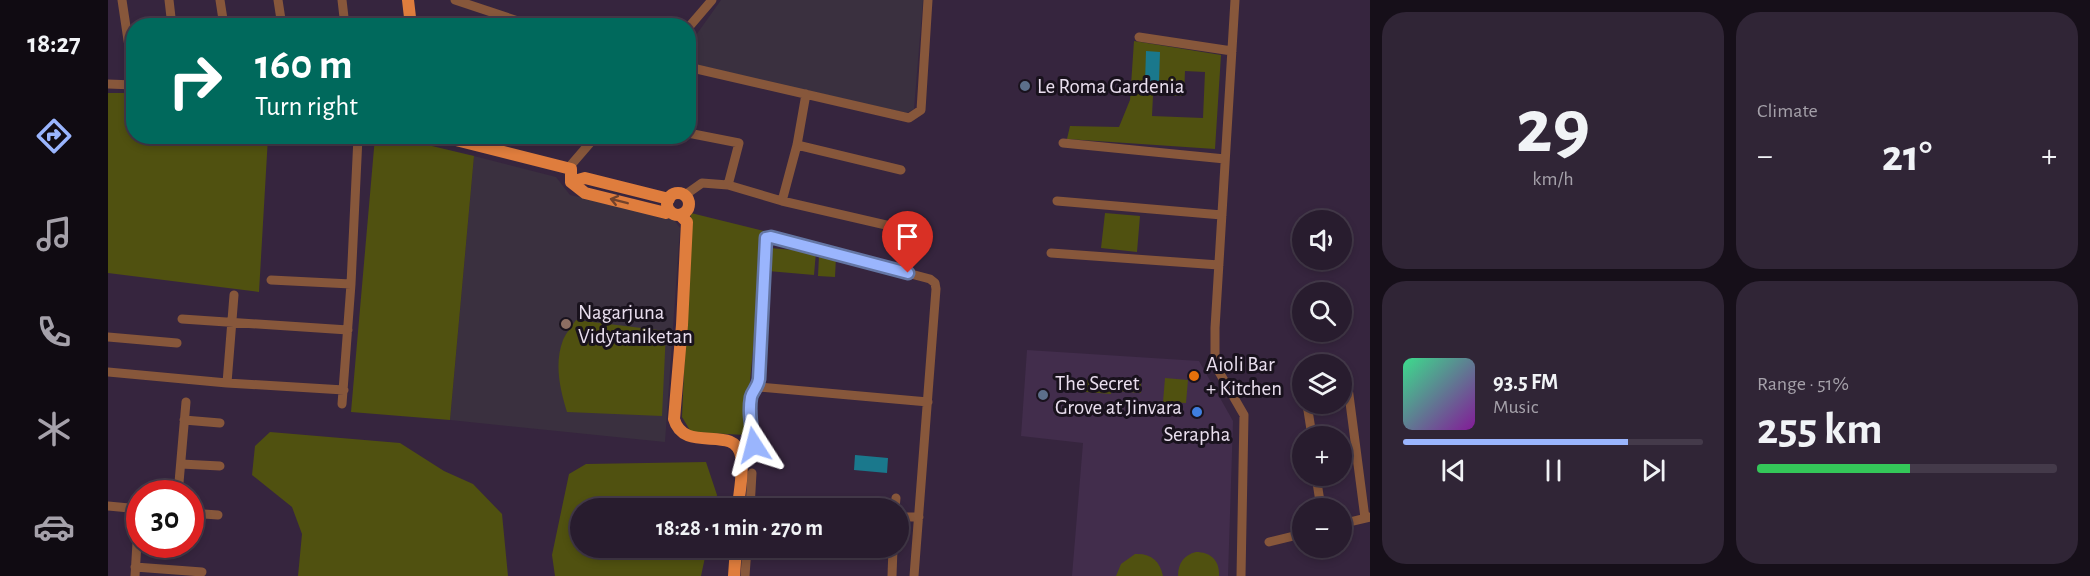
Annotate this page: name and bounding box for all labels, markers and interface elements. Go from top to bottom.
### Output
text: 18:27 [27,30,81,57]
icon: right [156,42,234,120]
text: 160 m [255,44,353,86]
place label: Le Roma Gardenia [1037,76,1185,97]
marker: Le Roma Gardenia [1018,79,1032,93]
text: 29 [1516,89,1590,167]
text: Turn right [255,93,358,120]
text: Climate [1757,101,1818,121]
icon: directions [33,115,75,157]
text: 21° [1882,134,1932,179]
text: − [1757,140,1773,173]
text: + [2041,140,2057,173]
text: km/h [1532,169,1574,189]
one-way arrow [610,195,629,207]
map controls [1292,210,1352,558]
button: sound [1292,210,1352,270]
pin [882,211,933,273]
icon: music [33,213,75,255]
icon: arrive [891,220,924,253]
button: search [1292,282,1352,342]
place label: Nagarjuna Vidytaniketan [578,302,693,347]
icon: phone [33,311,75,353]
marker: Nagarjuna Vidytaniketan [559,317,573,331]
place label: Aioli Bar + Kitchen [1206,354,1282,399]
button: layers [1292,354,1352,414]
marker: Aioli Bar + Kitchen [1187,369,1201,383]
text: 93.5 FM [1493,371,1558,393]
place label: The Secret Grove at Jinvara [1055,373,1182,418]
text: Range · 51% [1757,374,1849,394]
marker: The Secret Grove at Jinvara [1036,388,1050,402]
text: Music [1493,397,1539,417]
marker: Serapha [1190,405,1204,419]
text: 255 km [1757,407,1882,452]
icon: climate [33,408,75,450]
position arrow [722,413,786,477]
place label: Serapha [1164,424,1231,445]
button: + [1292,426,1352,486]
icon: previous [1437,454,1470,487]
icon: pause [1537,454,1570,487]
icon: next [1637,454,1670,487]
speed limit sign: 30 [126,480,204,558]
button: − [1292,498,1352,558]
icon: car [33,506,75,548]
text: 18:28 · 1 min · 270 m [656,517,823,539]

